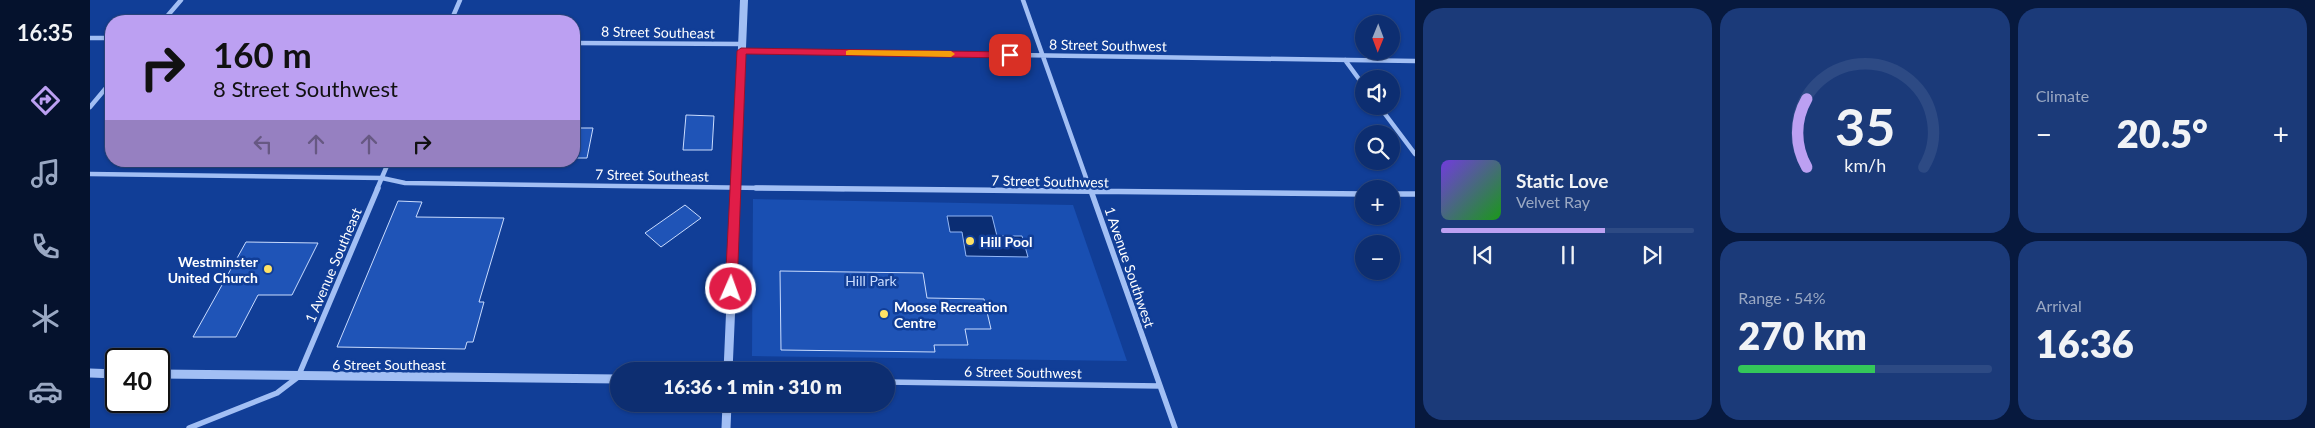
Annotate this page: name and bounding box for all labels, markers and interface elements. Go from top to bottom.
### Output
north arrow [1355,15,1400,60]
map controls [1355,15,1400,280]
text: 16:35 [17,19,73,46]
street label: 8 Street Southeast [601,23,715,41]
text: 160 m [213,33,312,75]
pin [989,34,1031,76]
icon: right [130,35,195,100]
street label: 8 Street Southwest [1049,35,1167,55]
icon: arrive [996,41,1024,69]
button: sound [1355,70,1400,115]
text: 8 Street Southwest [213,75,398,102]
icon: directions [28,83,63,118]
text: Climate [2036,86,2089,105]
text: 35 [1835,95,1895,157]
text: 20.5° [2117,110,2208,156]
text: − [2036,117,2052,151]
text: + [2273,117,2289,151]
button: search [1355,125,1400,170]
icon: left [249,130,277,158]
icon: ahead [302,130,330,158]
icon: ahead [355,130,383,158]
icon: right [408,130,436,158]
text: km/h [1844,154,1886,176]
icon: music [28,156,63,191]
street label: 7 Street Southeast [595,166,709,184]
text: Static Love [1516,169,1608,192]
street label: 7 Street Southwest [991,171,1109,191]
button: + [1355,180,1400,225]
text: Velvet Ray [1516,192,1590,211]
street label: 1 Avenue Southwest [1101,204,1159,330]
street label: 1 Avenue Southeast [301,205,365,325]
icon: phone [28,229,63,264]
place label: Hill Pool [980,233,1033,250]
marker: Hill Pool [964,235,976,247]
button: − [1355,235,1400,280]
icon: previous [1469,241,1497,269]
icon: pause [1554,241,1582,269]
icon: next [1638,241,1666,269]
place label: Westminster United Church [168,253,259,286]
position arrow [704,262,756,314]
marker: Westminster United Church [262,263,274,275]
park label: Hill Park [845,272,898,289]
text: Range · 54% [1738,288,1826,307]
text: Arrival [2036,296,2082,315]
place label: Moose Recreation Centre [894,298,1007,331]
icon: climate [28,301,63,336]
marker: Moose Recreation Centre [878,308,890,320]
text: 270 km [1738,312,1867,358]
text: 16:36 [2036,320,2134,366]
speed limit sign: 40 [105,348,170,413]
street label: 6 Street Southeast [332,356,446,373]
street label: 6 Street Southwest [964,362,1082,382]
icon: car [28,374,63,409]
text: 16:36 · 1 min · 310 m [663,375,842,398]

